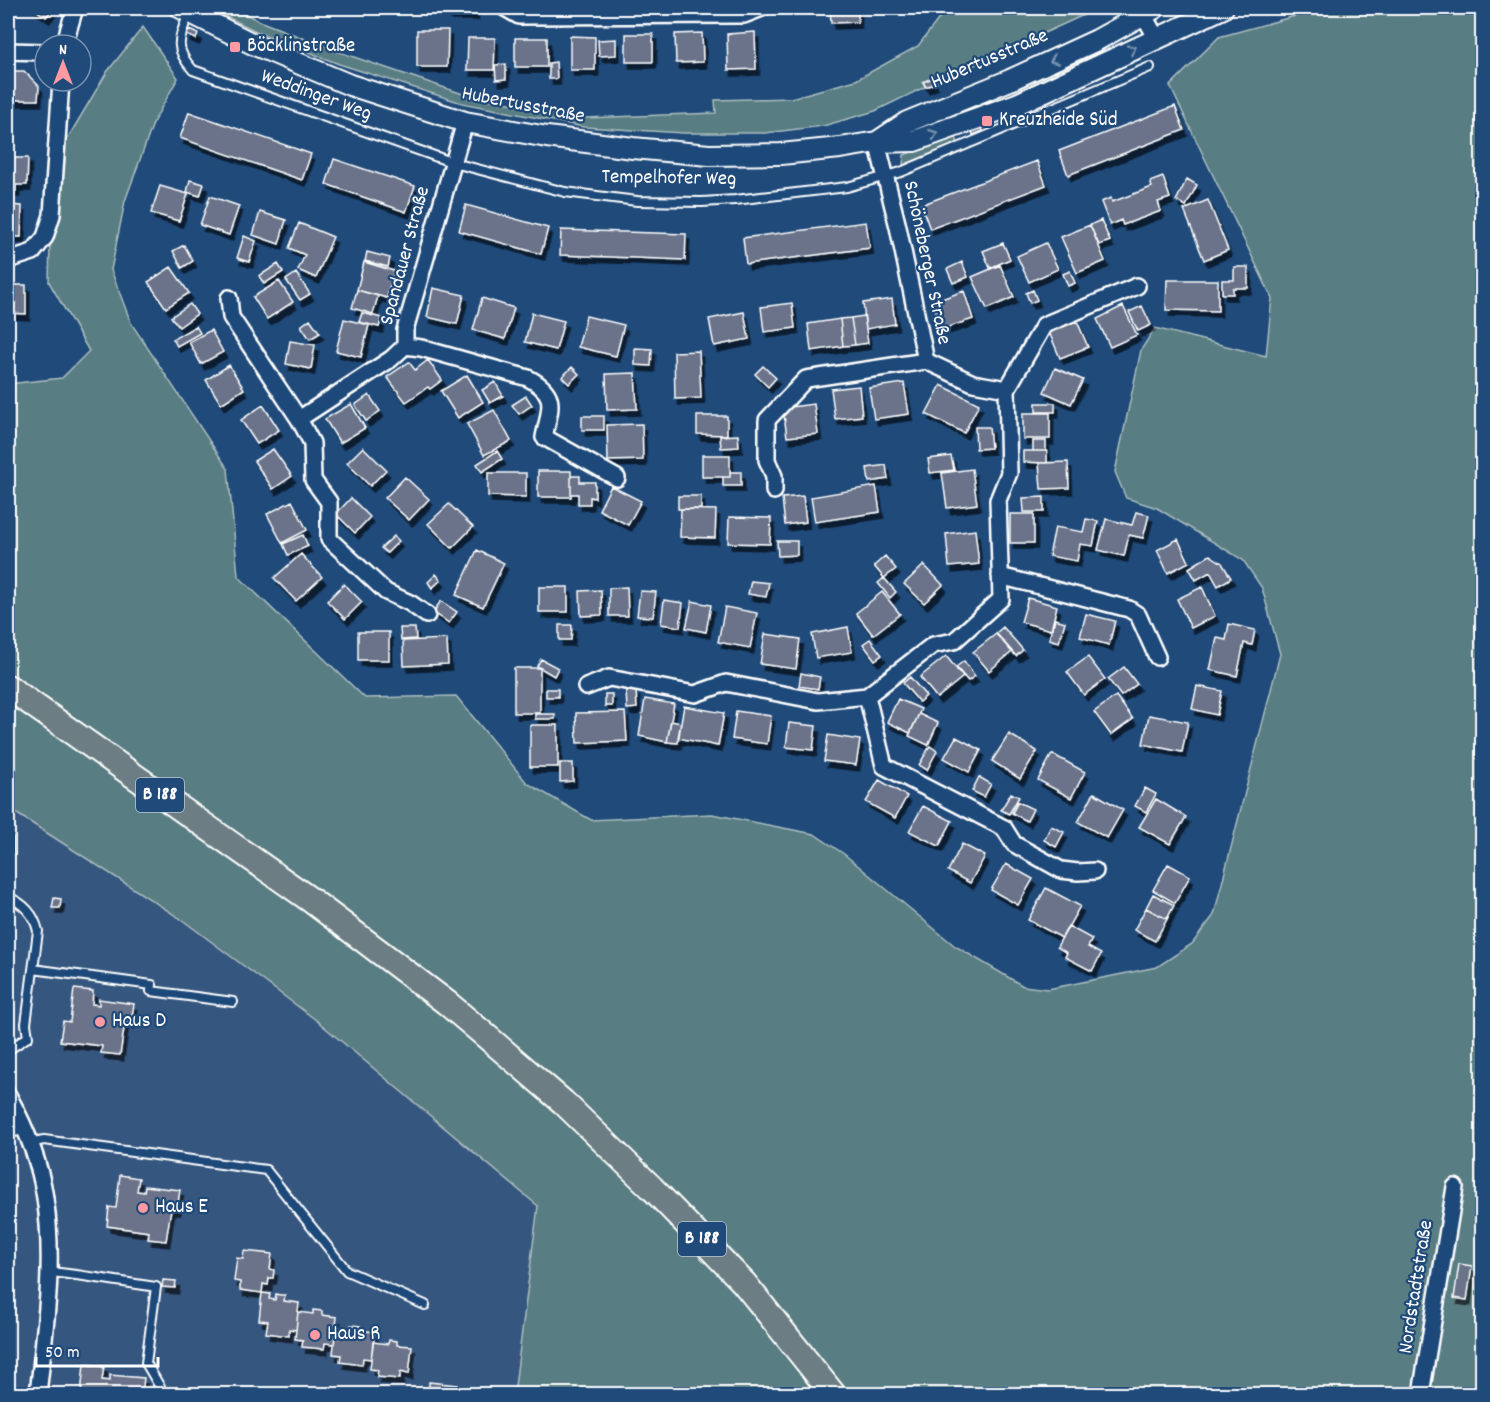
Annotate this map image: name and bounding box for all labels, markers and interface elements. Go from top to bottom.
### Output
street label: Hubertusstraße [927,22,1053,98]
place label: Böcklinstraße [247,32,355,62]
north arrow [33,33,93,93]
text: N [59,39,67,62]
marker: Böcklinstraße [228,40,242,54]
one-way arrow [1126,44,1137,56]
one-way arrow [1049,52,1060,64]
street label: Weddinger Weg [256,62,376,130]
street label: Hubertusstraße [459,79,587,133]
place label: Kreuzheide Süd [999,106,1118,136]
marker: Kreuzheide Süd [980,114,994,128]
one-way arrow [928,128,939,141]
street label: Tempelhofer Weg [601,163,737,195]
street label: Schöneberger Straße [894,178,958,348]
street label: Spandauer Straße [373,183,439,329]
road number: B 188 [136,778,184,812]
place label: Haus D [112,1007,166,1037]
marker: Haus D [93,1015,107,1029]
place label: Haus E [155,1193,208,1223]
marker: Haus E [136,1201,150,1215]
street label: Nordstadtstraße [1392,1218,1442,1356]
road number: B 188 [678,1222,726,1256]
place label: Haus R [327,1320,381,1350]
marker: Haus R [308,1328,322,1342]
scale bar [36,1330,158,1368]
text: 50 m [45,1341,80,1366]

